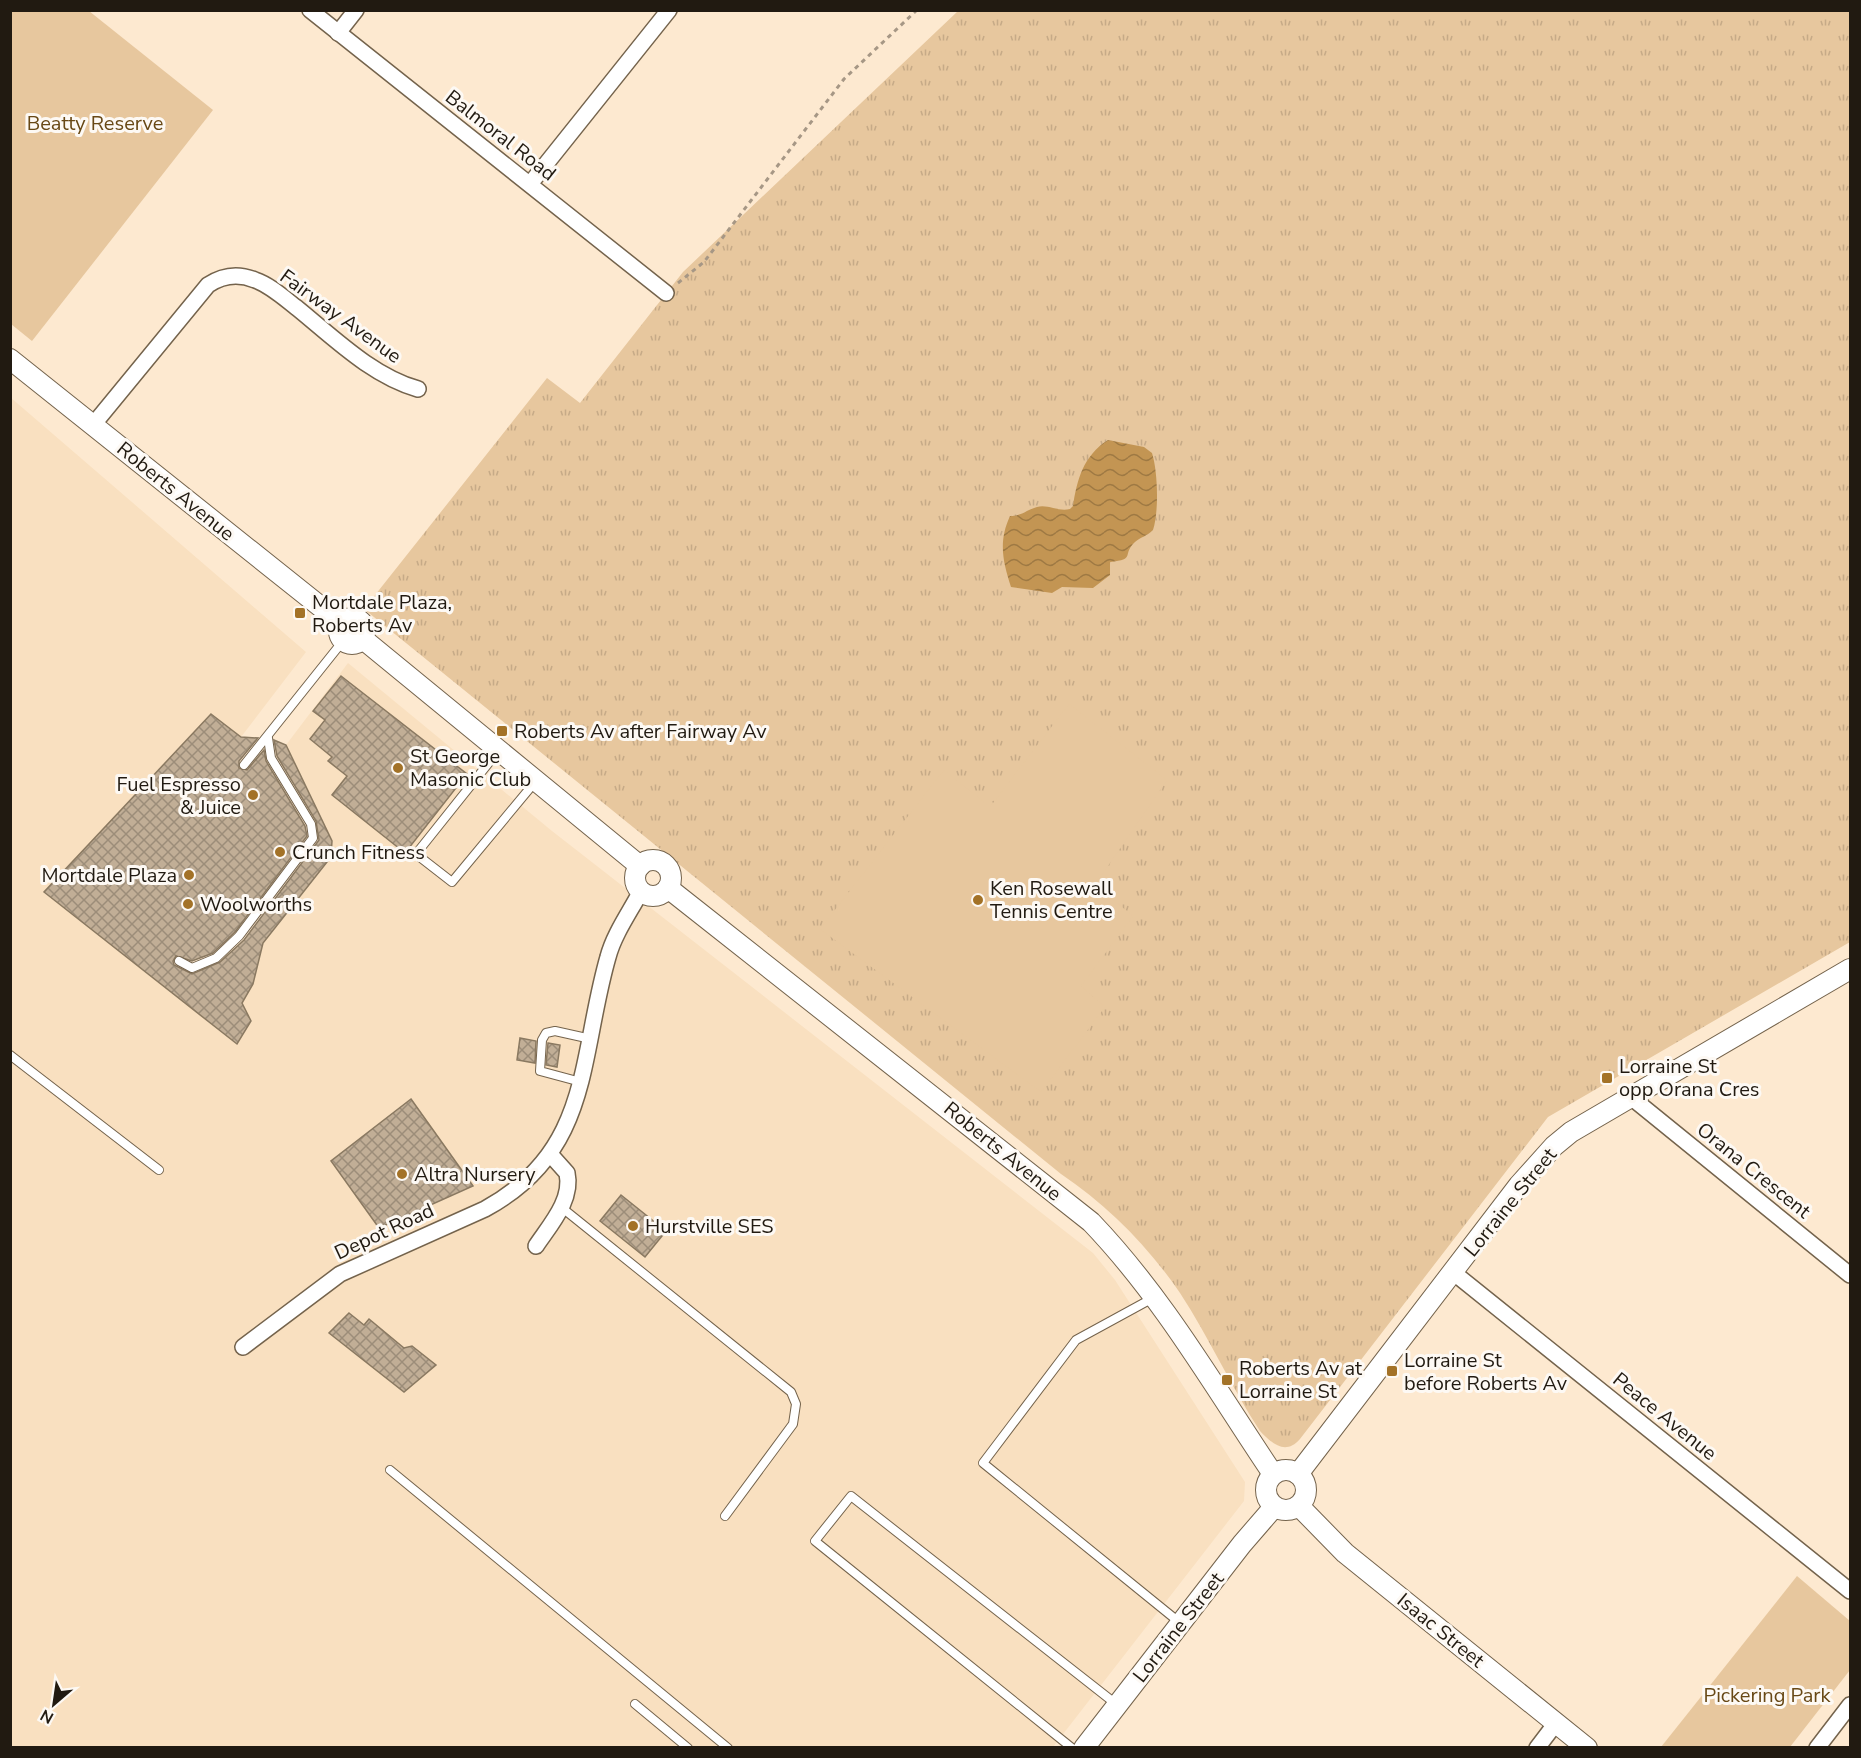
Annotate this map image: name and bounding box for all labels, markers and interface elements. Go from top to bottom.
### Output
street label: Balmoral Road [440,84,562,187]
park label: Beatty Reserve [27,110,163,137]
street label: Fairway Avenue [274,263,407,370]
street label: Roberts Avenue [111,436,240,547]
place label: Mortdale Plaza, Roberts Av [312,589,452,639]
marker: Mortdale Plaza, Roberts Av [293,606,307,620]
place label: Roberts Av after Fairway Av [514,718,767,745]
marker: Roberts Av after Fairway Av [495,724,509,738]
place label: St George Masonic Club [410,743,531,793]
marker: St George Masonic Club [391,761,405,775]
place label: Fuel Espresso & Juice [117,771,241,821]
marker: Fuel Espresso & Juice [246,788,260,802]
place label: Crunch Fitness [292,839,425,866]
marker: Crunch Fitness [273,845,287,859]
place label: Mortdale Plaza [41,862,177,889]
marker: Mortdale Plaza [182,868,196,882]
place label: Ken Rosewall Tennis Centre [990,875,1113,925]
place label: Woolworths [200,891,312,918]
marker: Ken Rosewall Tennis Centre [971,893,985,907]
marker: Woolworths [181,897,195,911]
place label: Lorraine St opp Orana Cres [1619,1053,1759,1103]
marker: Lorraine St opp Orana Cres [1600,1071,1614,1085]
street label: Roberts Avenue [938,1096,1067,1207]
street label: Orana Crescent [1691,1116,1817,1225]
street label: Lorraine Street [1458,1141,1563,1263]
place label: Altra Nursery [414,1161,536,1188]
marker: Altra Nursery [395,1167,409,1181]
street label: Depot Road [330,1197,438,1266]
place label: Hurstville SES [645,1213,774,1240]
marker: Hurstville SES [626,1219,640,1233]
place label: Lorraine St before Roberts Av [1404,1347,1568,1397]
place label: Roberts Av at Lorraine St [1239,1355,1363,1405]
marker: Lorraine St before Roberts Av [1385,1364,1399,1378]
street label: Peace Avenue [1607,1366,1722,1467]
marker: Roberts Av at Lorraine St [1220,1373,1234,1387]
street label: Lorraine Street [1127,1566,1231,1688]
street label: Isaac Street [1391,1587,1491,1675]
north arrow [24,1674,84,1734]
park label: Pickering Park [1704,1682,1831,1709]
text: N [37,1704,58,1729]

